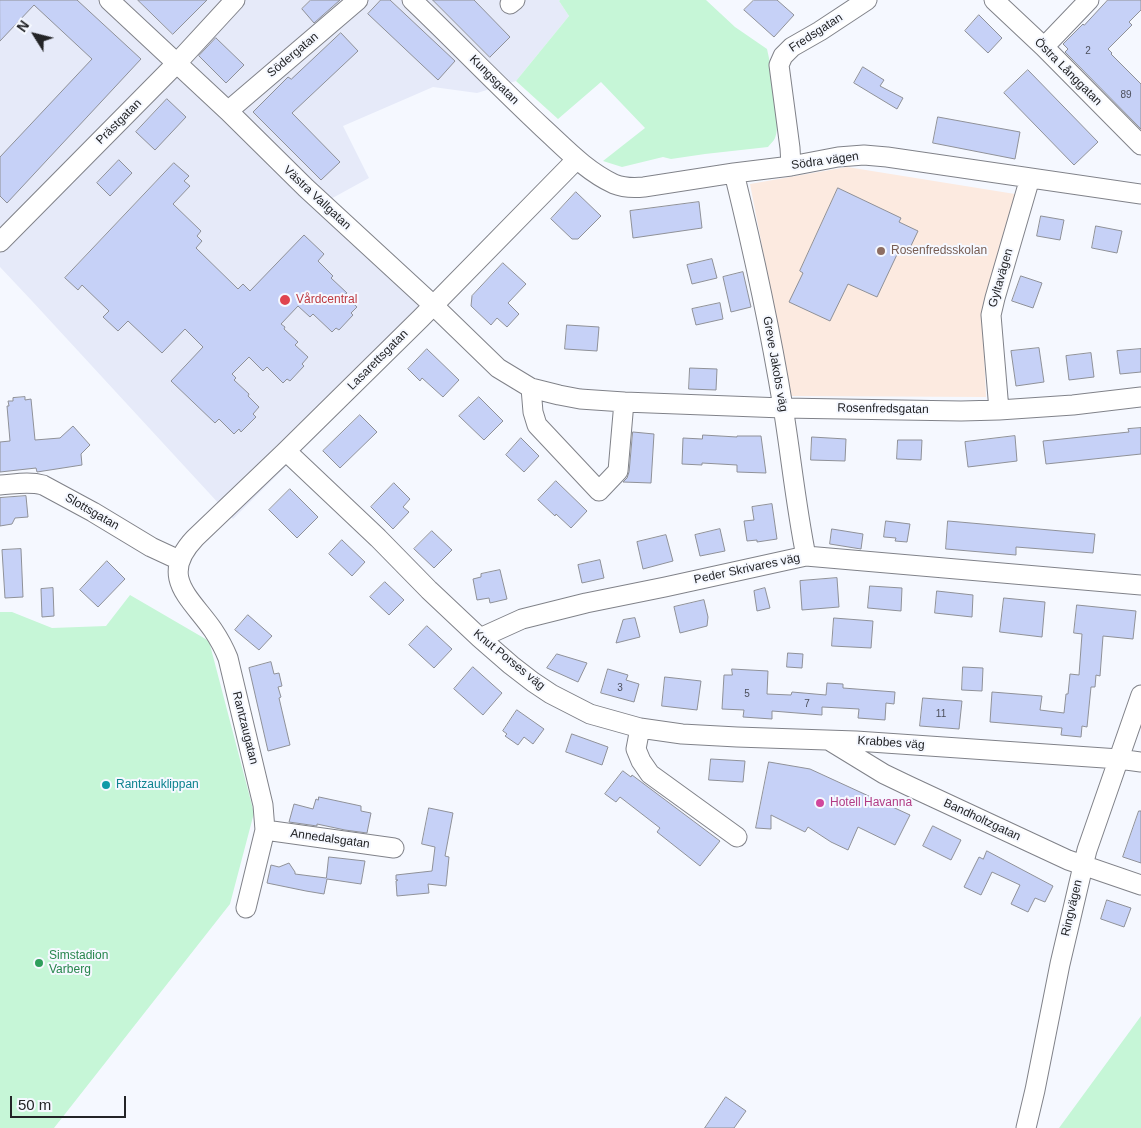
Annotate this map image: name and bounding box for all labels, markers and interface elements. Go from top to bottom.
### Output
north arrow [10,10,60,60]
street label: Fredsgatan [787,10,845,56]
text: N [13,17,32,35]
street label: Södergatan [265,30,321,80]
street label: Östra Långgatan [1031,35,1105,109]
house number: 2 [1085,45,1091,57]
street label: Kungsgatan [466,52,522,108]
house number: 89 [1120,89,1132,101]
street label: Prästgatan [93,96,145,148]
street label: Södra vägen [790,149,860,173]
street label: Västra Vallgatan [280,163,354,233]
place label: Rosenfredsskolan [891,244,987,258]
marker: Rosenfredsskolan [875,245,887,257]
street label: Gyltavägen [986,247,1016,309]
marker: Vårdcentral [278,293,292,307]
place label: Vårdcentral [296,293,357,307]
street label: Greve Jakobs väg [760,315,790,413]
street label: Lasarettsgatan [345,327,411,393]
street label: Rosenfredsgatan [837,401,929,417]
street label: Slottsgatan [62,491,122,533]
street label: Peder Skrivares väg [693,551,801,587]
street label: Knut Porses väg [470,627,548,693]
house number: 3 [617,682,623,694]
house number: 5 [744,688,750,700]
street label: Rantzaugatan [229,690,261,766]
house number: 7 [804,698,810,710]
house number: 11 [936,708,946,720]
street label: Krabbes väg [857,733,925,753]
place label: Rantzauklippan [116,778,199,792]
marker: Rantzauklippan [100,779,112,791]
place label: Hotell Havanna [830,796,912,810]
street label: Bandholtzgatan [941,796,1023,844]
marker: Hotell Havanna [814,797,826,809]
street label: Annedalsgatan [289,826,371,852]
street label: Ringvägen [1059,878,1085,938]
place label: Simstadion Varberg [49,949,108,977]
marker: Simstadion Varberg [33,957,45,969]
scale bar [12,1086,129,1118]
text: 50 m [18,1096,51,1113]

